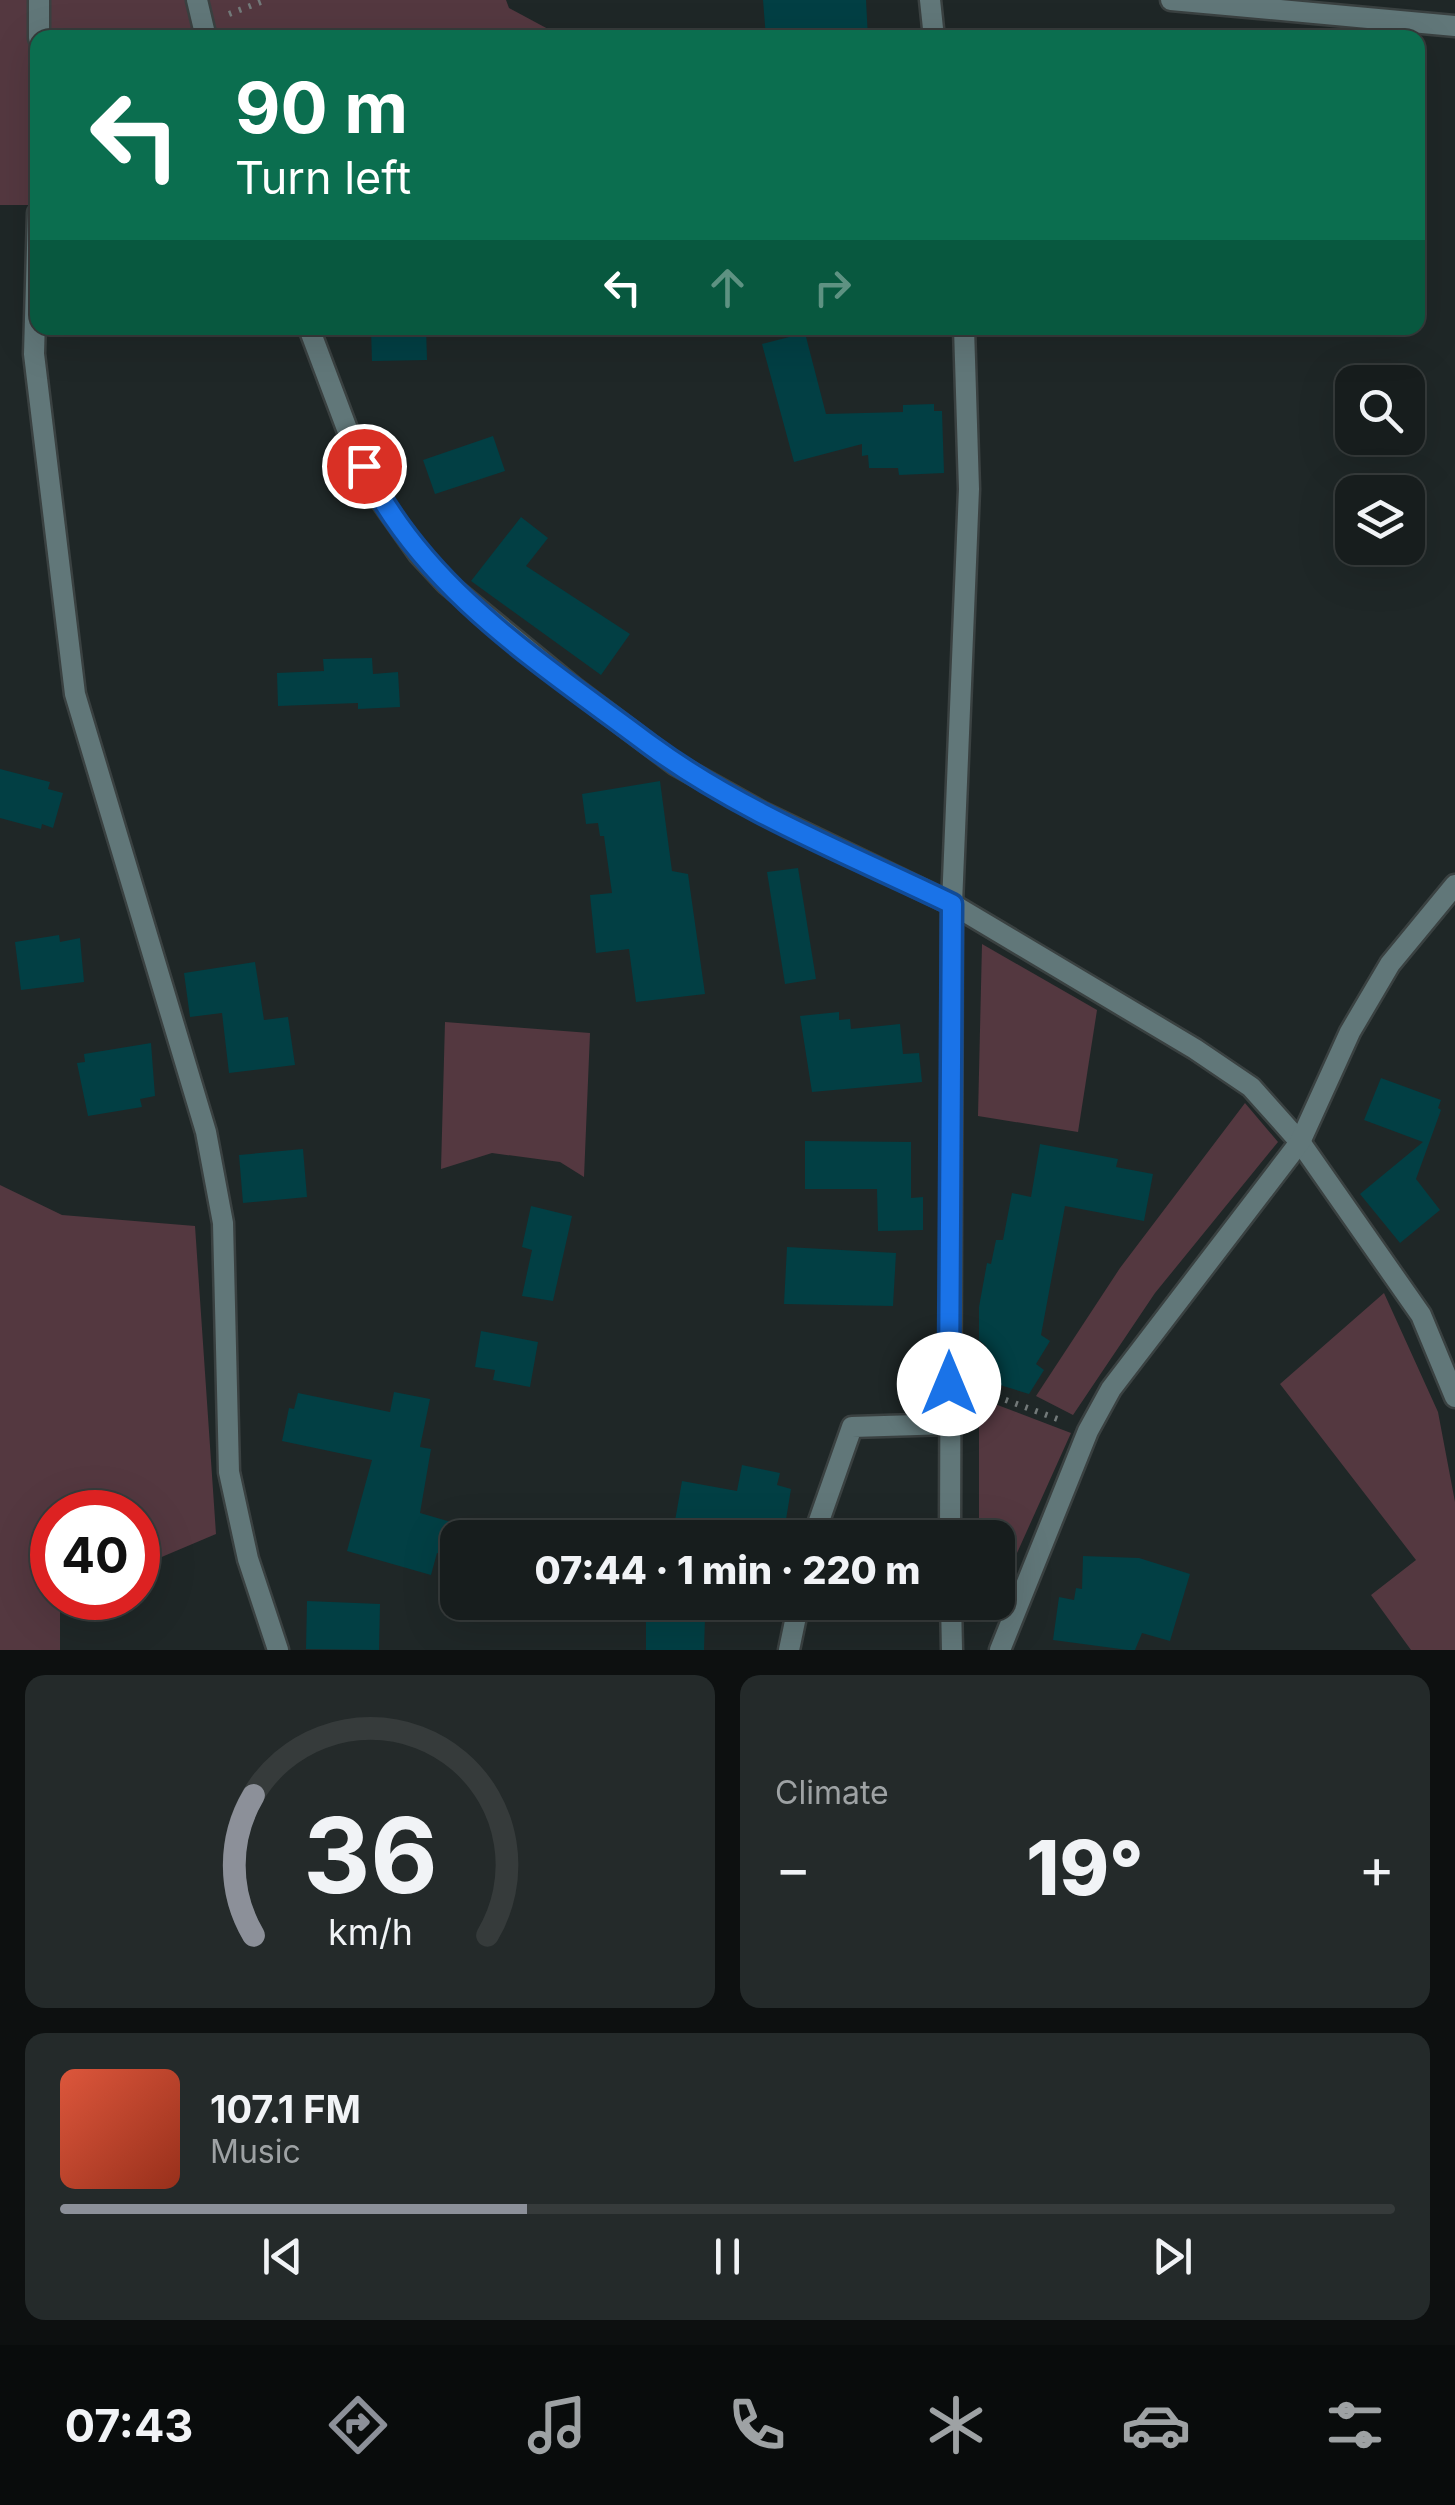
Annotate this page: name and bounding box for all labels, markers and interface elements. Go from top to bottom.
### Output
text: 90 m [235,65,408,150]
icon: left [70,70,200,200]
text: Turn left [235,150,411,205]
icon: left [595,260,650,315]
icon: ahead [700,260,755,315]
icon: right [805,260,860,315]
map controls [1335,365,1425,565]
button: search [1335,365,1425,455]
pin [322,424,407,509]
icon: arrive [337,439,392,494]
button: layers [1335,475,1425,565]
position arrow [897,1332,1001,1436]
speed limit sign: 40 [30,1490,160,1620]
text: 07:44 · 1 min · 220 m [535,1547,920,1593]
text: Climate [775,1773,889,1812]
text: 36 [303,1792,437,1918]
text: 19° [1026,1822,1144,1913]
text: − [775,1835,811,1901]
text: + [1359,1835,1395,1901]
text: km/h [328,1910,412,1954]
text: 107.1 FM [210,2086,361,2132]
text: Music [210,2132,301,2171]
icon: previous [255,2229,310,2284]
icon: pause [700,2229,755,2284]
icon: next [1145,2229,1200,2284]
icon: directions [323,2390,393,2460]
icon: music [522,2390,592,2460]
icon: phone [722,2390,792,2460]
icon: climate [921,2390,991,2460]
icon: car [1121,2390,1191,2460]
icon: filters [1320,2390,1390,2460]
text: 07:43 [65,2398,193,2453]

